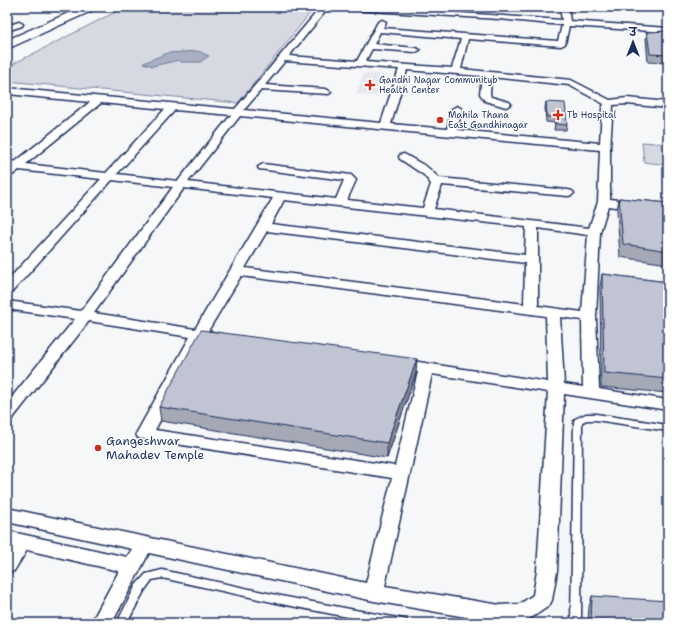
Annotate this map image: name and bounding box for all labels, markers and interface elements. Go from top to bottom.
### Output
north arrow [613,22,653,62]
text: उ [628,25,638,40]
place label: Gandhi Nagar Communityb Health Center [379,74,498,96]
marker: Gandhi Nagar Communityb Health Center [364,79,376,91]
place label: Mahila Thana East Gandhinagar [448,109,528,131]
marker: Tb Hospital [552,109,564,121]
place label: Tb Hospital [567,109,617,121]
marker: Mahila Thana East Gandhinagar [435,115,445,125]
place label: Gangeshwar Mahadev Temple [106,433,205,463]
marker: Gangeshwar Mahadev Temple [93,443,103,453]

